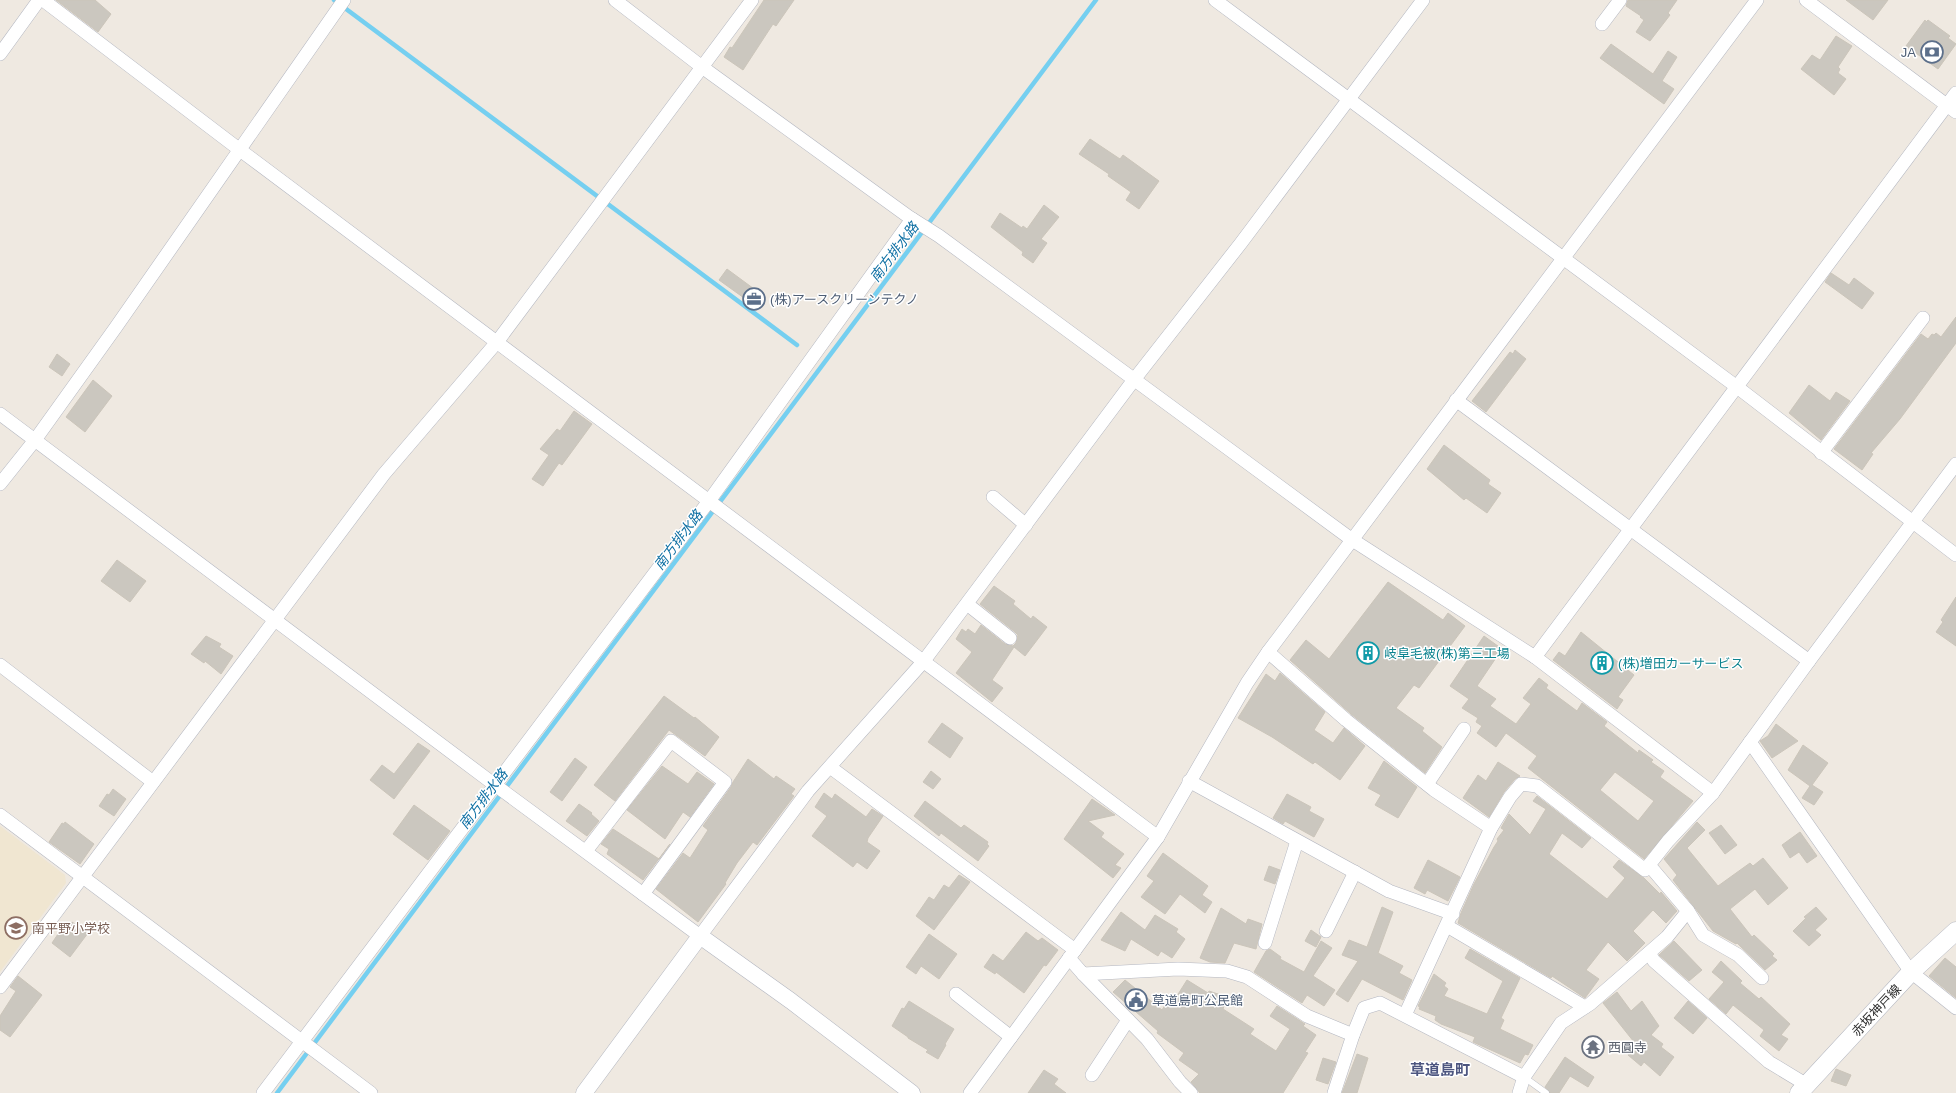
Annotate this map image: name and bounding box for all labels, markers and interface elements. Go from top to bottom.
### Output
bank icon: JA [1919,39,1945,65]
place label: JA [1901,45,1916,60]
water label: 南方排水路 [867,218,922,285]
office icon: (株)アースクリーンテクノ [741,286,767,312]
place label: (株)アースクリーンテクノ [770,292,919,307]
water label: 南方排水路 [651,506,706,573]
building icon: 岐阜毛被(株)第三工場 [1355,640,1381,666]
place label: 岐阜毛被(株)第三工場 [1384,646,1510,661]
building icon: (株)増田カーサービス [1589,650,1615,676]
place label: (株)増田カーサービス [1618,656,1743,671]
water label: 南方排水路 [456,765,511,832]
school or university icon: 南平野小学校 [3,915,29,941]
place label: 南平野小学校 [32,921,110,936]
street label: 赤坂神戸線 [1849,981,1904,1039]
public building icon: 草道島町公民館 [1123,987,1149,1013]
place label: 草道島町公民館 [1152,993,1243,1008]
temple icon: 西圓寺 [1580,1034,1606,1060]
place label: 西圓寺 [1608,1040,1647,1055]
district label: 草道島町 [1410,1061,1470,1078]

